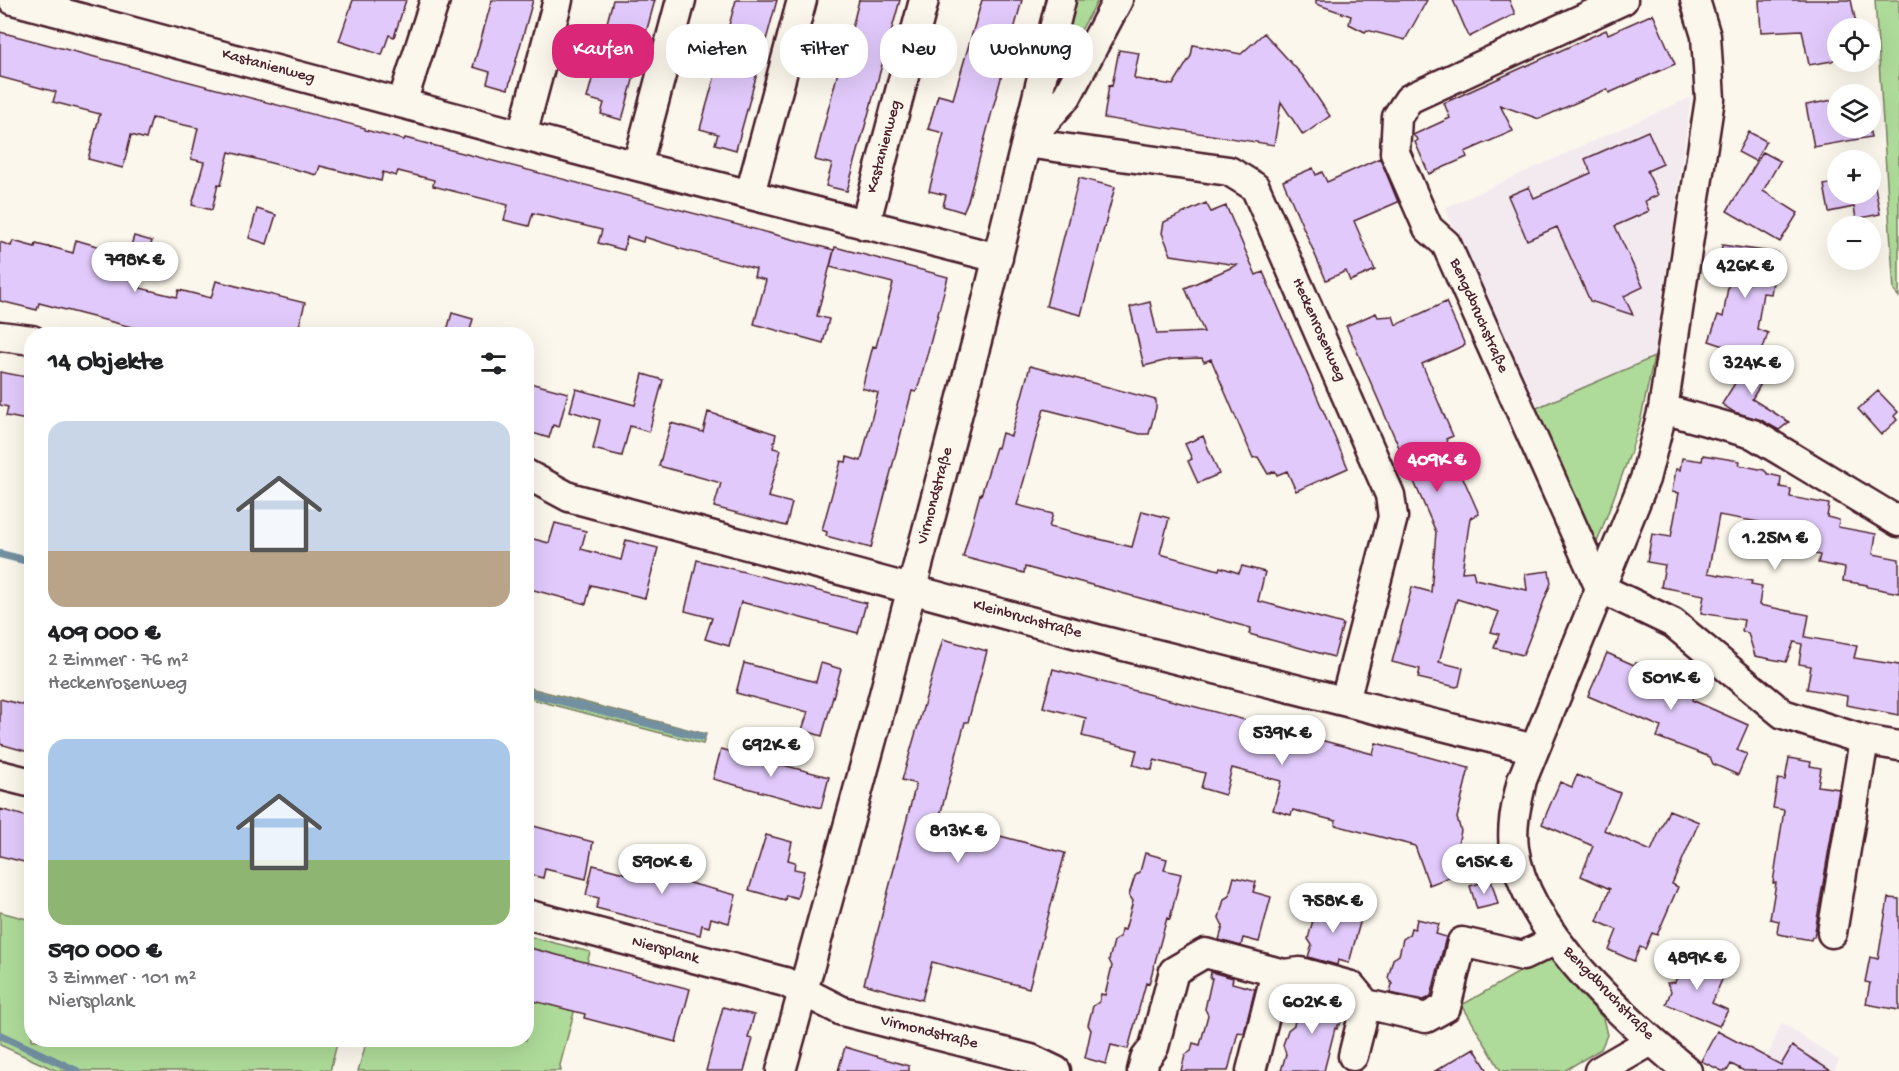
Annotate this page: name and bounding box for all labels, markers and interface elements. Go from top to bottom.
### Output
map controls [1827,18,1881,270]
button: locate [1827,18,1881,72]
chip: Kaufen [552,24,654,78]
chip: Mieten [666,24,768,78]
chip: Filter [780,24,868,78]
chip: Neu [880,24,957,78]
chip: Wohnung [969,24,1093,78]
street label: Kastanienweg [219,45,317,89]
button: layers [1827,84,1881,138]
street label: Kastanienweg [863,98,907,196]
button: + [1827,150,1881,204]
button: − [1827,216,1881,270]
pin: 798K € [86,242,184,293]
pin: 426K € [1696,248,1794,299]
text: 798K € [105,250,165,273]
street label: Bengdbruchstraße [1444,255,1512,377]
text: 426K € [1716,256,1774,279]
street label: Heckenrosenweg [1287,275,1349,385]
pin: 324K € [1703,345,1801,396]
icon: filters [477,347,510,380]
text: 14 Objekte [48,348,163,379]
text: 324K € [1723,353,1781,376]
pin: 409K € [1388,442,1486,493]
street label: Virmondstraße [914,445,958,548]
text: 409K € [1408,450,1466,473]
icon: home [225,460,333,568]
pin: 1.25M € [1720,520,1830,571]
text: 1.25M € [1742,528,1808,551]
street label: Kleinbruchstraße [970,596,1084,644]
text: 409 000 € [48,619,160,650]
text: 2 Zimmer · 76 m² [48,650,189,673]
pin: 501K € [1622,660,1720,711]
text: 501K € [1642,668,1700,691]
text: Heckenrosenweg [48,673,187,696]
pin: 539K € [1233,715,1331,766]
text: 539K € [1253,723,1311,746]
pin: 692K € [722,727,820,778]
text: 692K € [742,735,800,758]
icon: home [225,778,333,886]
pin: 813K € [909,813,1007,864]
text: 813K € [929,821,987,844]
pin: 590K € [613,844,711,895]
pin: 615K € [1435,844,1533,895]
text: 590K € [632,852,692,875]
text: 615K € [1456,852,1512,875]
pin: 758K € [1284,883,1382,934]
text: 758K € [1303,891,1363,914]
street label: Niersplank [629,933,702,970]
text: 590 000 € [48,937,162,968]
pin: 489K € [1648,940,1746,991]
street label: Bengdbruchstraße [1558,942,1658,1045]
text: 489K € [1668,948,1726,971]
text: 3 Zimmer · 101 m² [48,968,196,991]
pin: 602K € [1263,984,1361,1035]
text: Niersplank [48,991,134,1014]
text: 602K € [1283,992,1341,1015]
street label: Virmondstraße [877,1011,980,1054]

